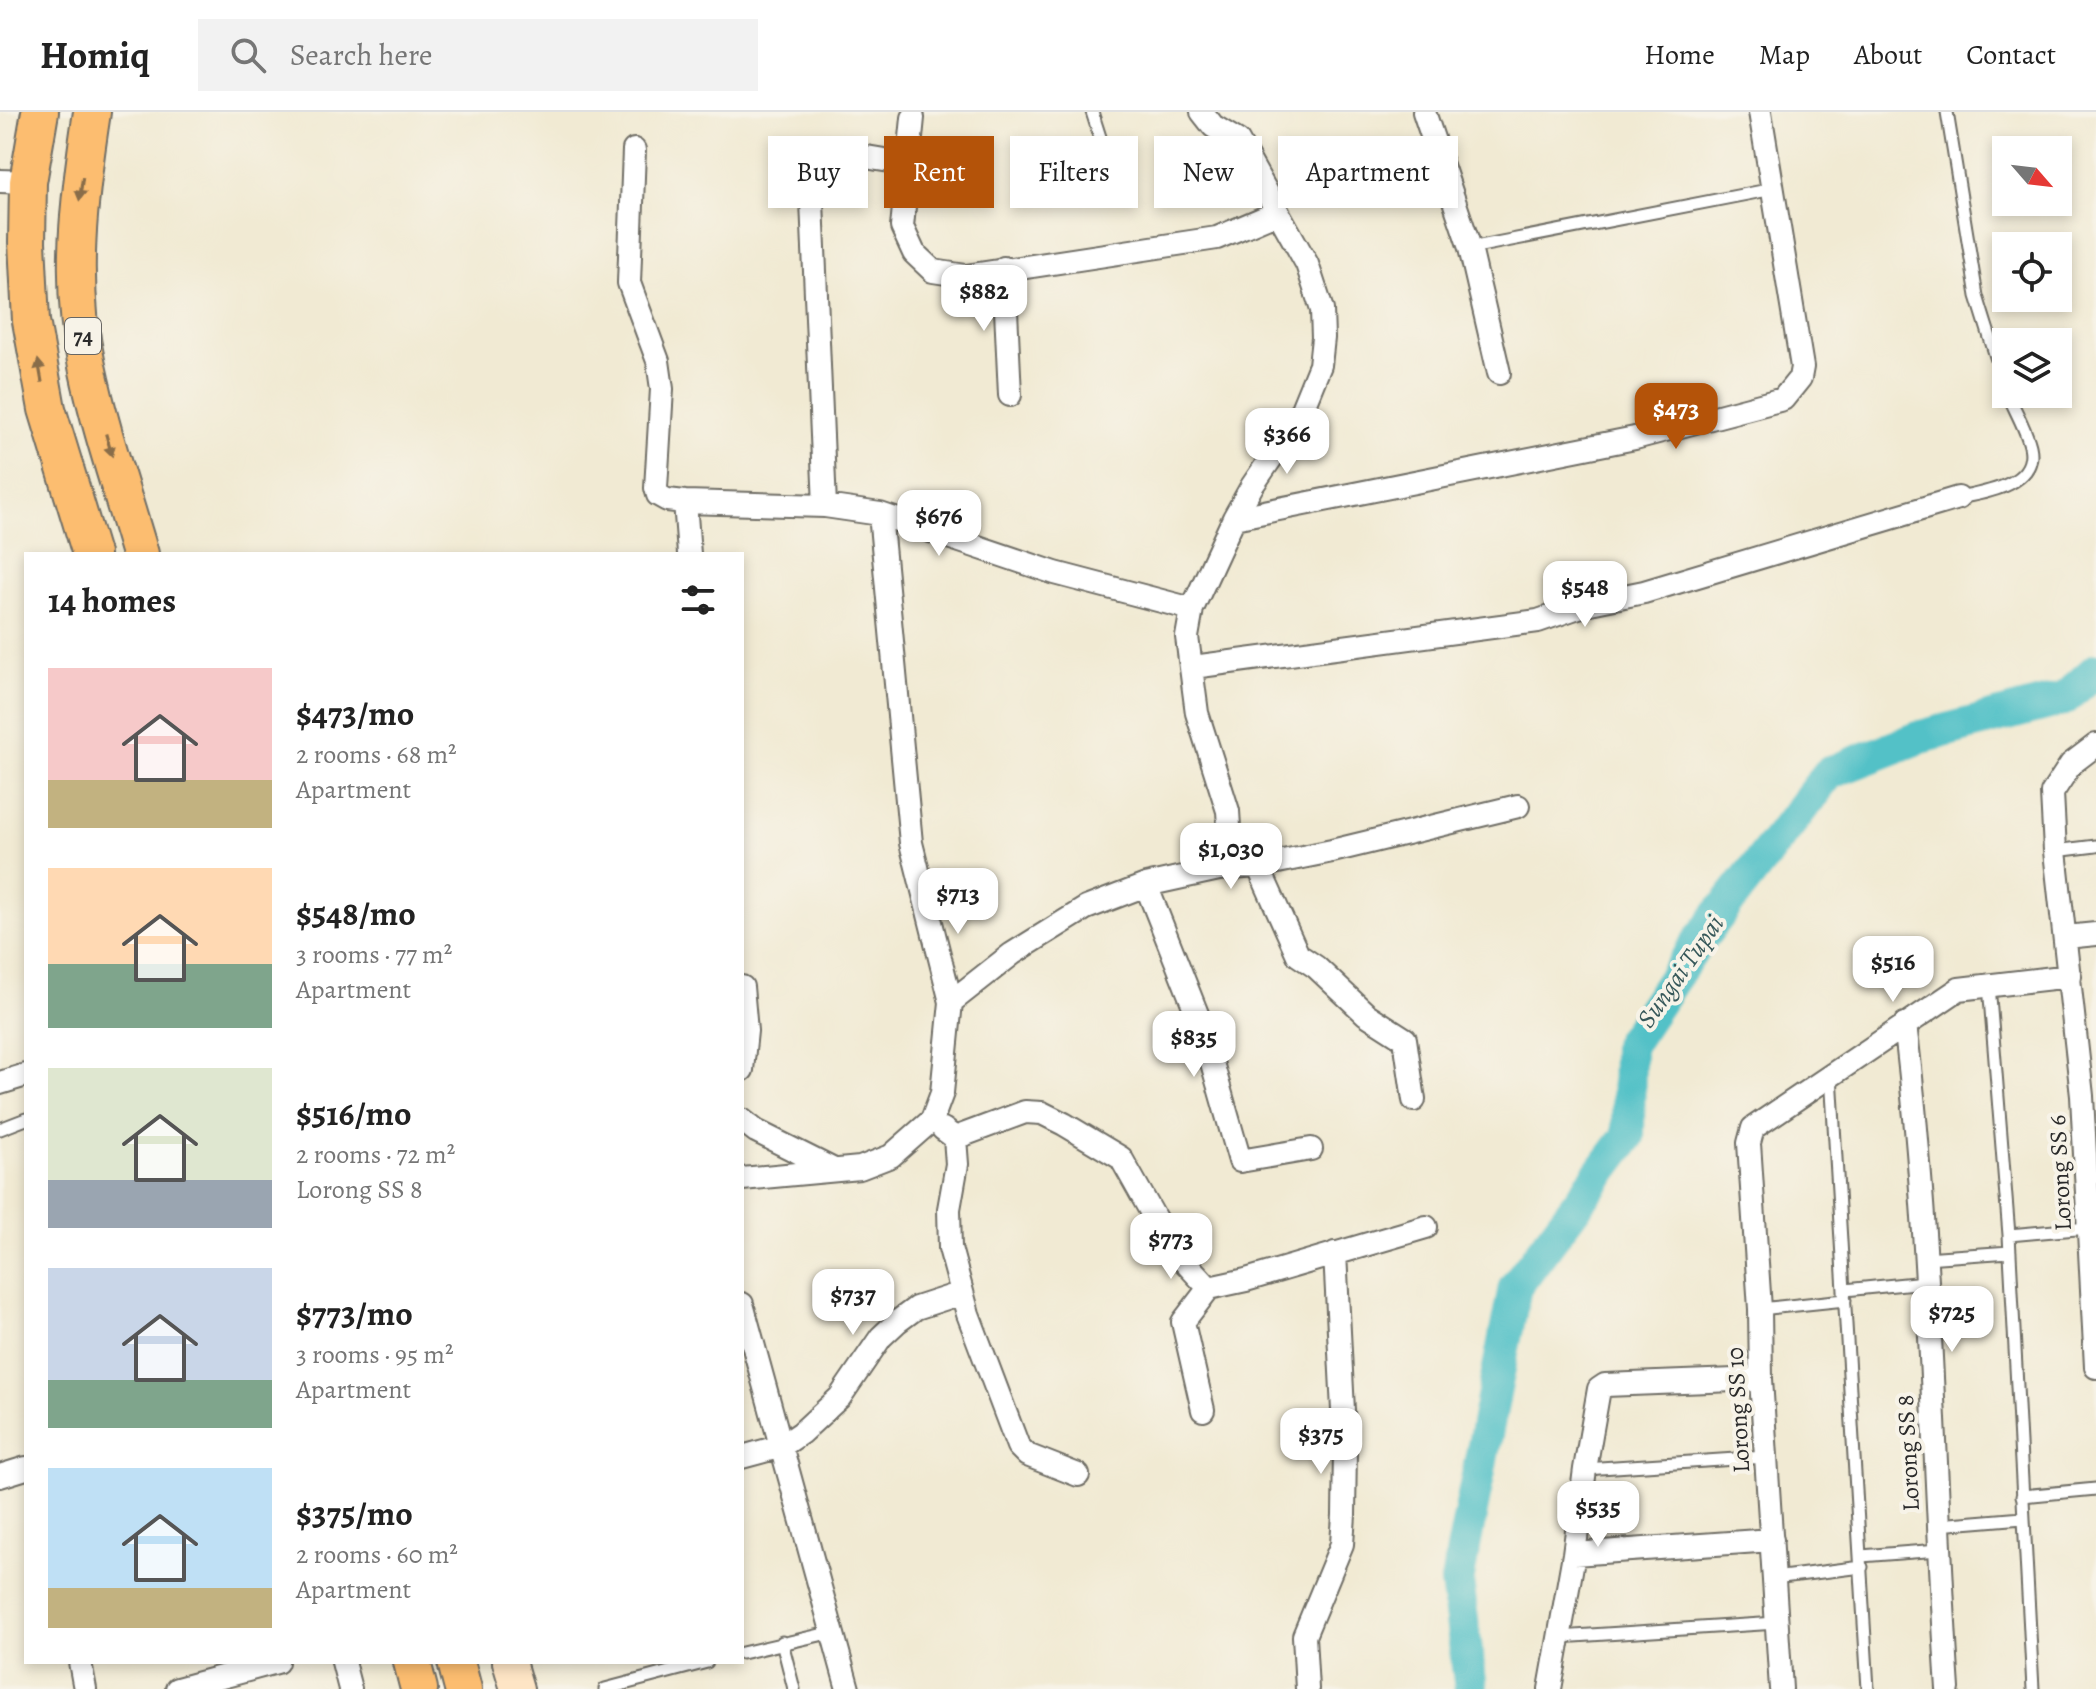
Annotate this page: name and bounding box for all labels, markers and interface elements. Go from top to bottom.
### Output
search box [198,19,758,91]
text: Homiq [40,29,150,81]
icon: search [226,33,270,77]
text: Search here [290,35,433,75]
text: Home [1644,36,1715,74]
text: Map [1759,36,1810,74]
text: About [1854,36,1922,74]
text: Contact [1966,36,2056,74]
chip: Buy [768,136,868,208]
chip: Rent [884,136,994,208]
chip: Filters [1010,136,1138,208]
chip: New [1154,136,1262,208]
chip: Apartment [1278,136,1458,208]
north arrow [1992,136,2072,216]
map controls [1992,136,2072,408]
one-way arrow [74,177,87,202]
button: locate [1992,232,2072,312]
pin: $882 [937,265,1031,333]
text: $882 [959,273,1009,308]
road number: 74 [65,318,101,354]
button: layers [1992,328,2072,408]
one-way arrow [34,358,46,383]
pin: $473 [1629,383,1723,451]
text: $473 [1653,391,1699,426]
pin: $366 [1240,408,1334,476]
text: $366 [1263,416,1311,451]
one-way arrow [103,434,116,458]
pin: $676 [892,490,986,558]
text: $676 [915,498,963,533]
pin: $548 [1538,561,1632,629]
text: $548 [1561,569,1609,604]
text: 14 homes [48,577,176,624]
icon: filters [676,578,720,622]
text: $473/mo [296,690,414,737]
icon: home [112,700,208,796]
text: 2 rooms · 68 m² [296,737,457,772]
text: Apartment [296,772,411,807]
pin: $1,030 [1166,823,1296,891]
text: $1,030 [1198,831,1264,866]
pin: $713 [911,868,1005,936]
text: $713 [936,876,980,911]
text: $548/mo [296,890,416,937]
icon: home [112,900,208,996]
water label: Sungai Tupai [1629,908,1732,1035]
pin: $516 [1846,936,1940,1004]
text: 3 rooms · 77 m² [296,937,452,972]
text: $516 [1871,944,1915,979]
text: Apartment [296,972,411,1007]
pin: $835 [1147,1011,1241,1079]
text: $835 [1171,1019,1217,1054]
text: $516/mo [296,1090,412,1137]
icon: home [112,1100,208,1196]
street label: Lorong SS 6 [2041,1114,2079,1232]
text: 2 rooms · 72 m² [296,1137,455,1172]
text: Lorong SS 8 [296,1172,423,1207]
pin: $773 [1124,1213,1218,1281]
text: $773 [1148,1221,1194,1256]
pin: $737 [806,1269,900,1337]
text: $737 [830,1277,876,1312]
pin: $725 [1905,1286,1999,1354]
text: $773/mo [296,1290,413,1337]
text: $725 [1929,1294,1975,1329]
icon: home [112,1300,208,1396]
text: 3 rooms · 95 m² [296,1337,453,1372]
street label: Lorong SS 10 [1719,1346,1757,1474]
text: Apartment [296,1372,411,1407]
street label: Lorong SS 8 [1889,1394,1927,1512]
pin: $375 [1274,1408,1368,1476]
text: $375 [1298,1416,1344,1451]
pin: $535 [1551,1481,1645,1549]
text: $535 [1575,1489,1621,1524]
text: $375/mo [296,1490,413,1537]
icon: home [112,1500,208,1596]
text: 2 rooms · 60 m² [296,1537,458,1572]
text: Apartment [296,1572,411,1607]

